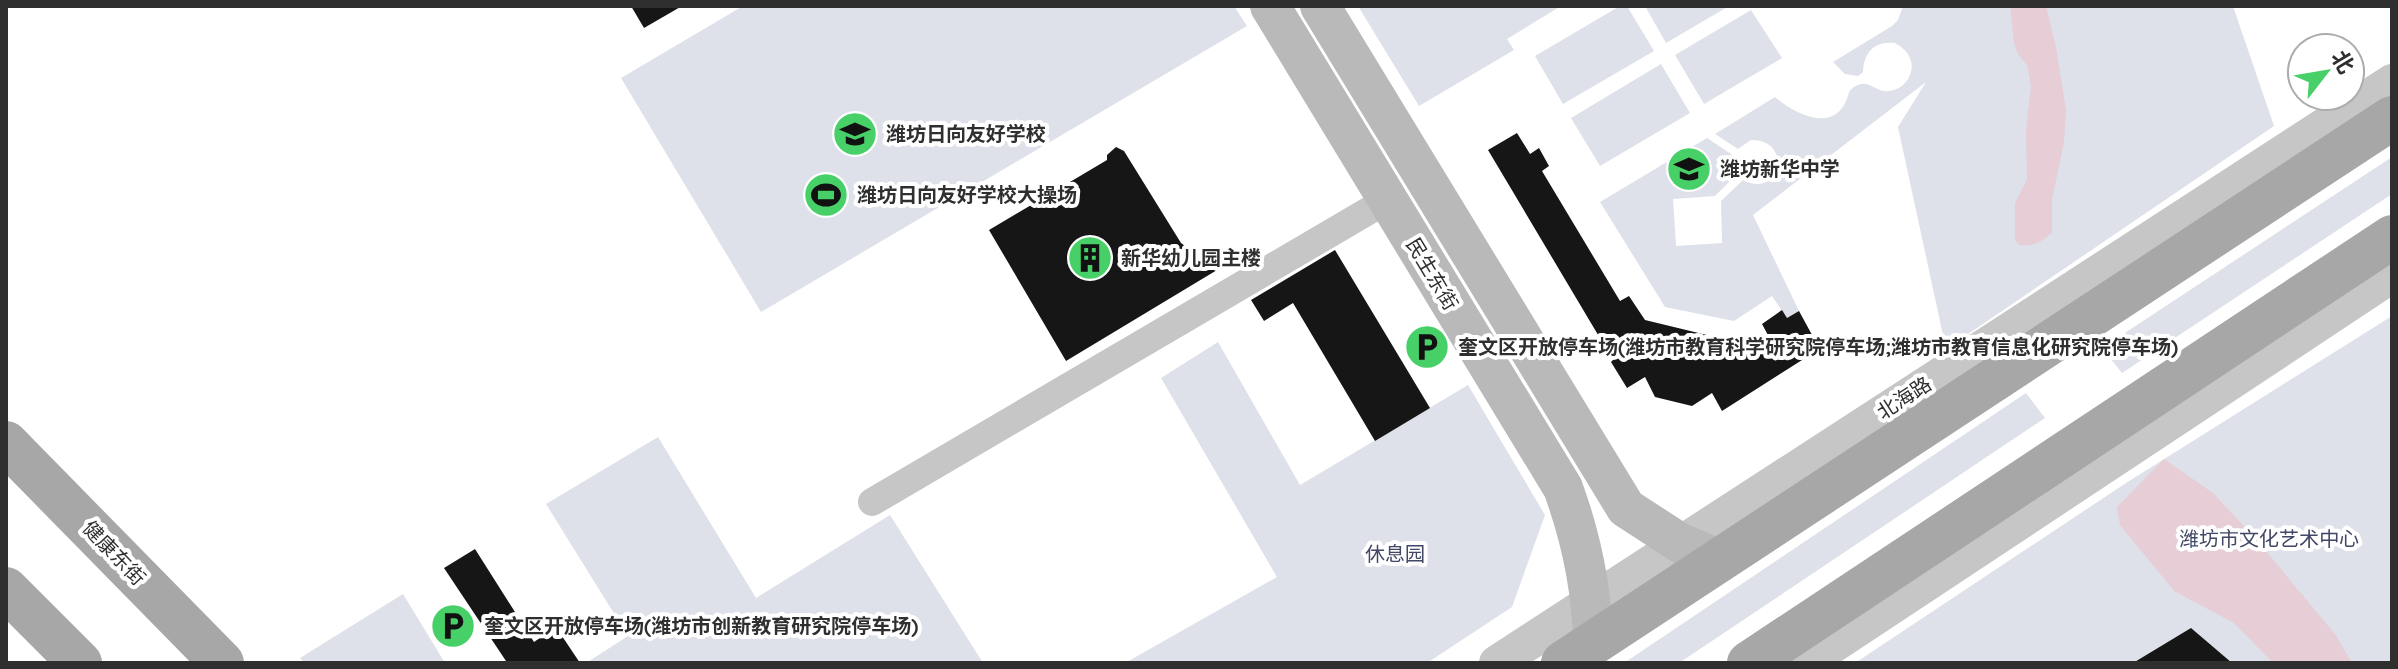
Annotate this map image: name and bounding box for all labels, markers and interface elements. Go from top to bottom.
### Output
north arrow [2286,32,2366,112]
text: 北 [2325,45,2361,78]
school or university icon: 潍坊日向友好学校 [831,110,879,158]
place label: 潍坊日向友好学校 [886,121,1046,146]
school or university icon: 潍坊新华中学 [1665,145,1713,193]
place label: 潍坊新华中学 [1720,156,1840,181]
sports icon: 潍坊日向友好学校大操场 [802,171,850,219]
place label: 潍坊日向友好学校大操场 [857,182,1077,207]
street label: 民生东街 [1401,233,1464,314]
building icon: 新华幼儿园主楼 [1066,234,1114,282]
place label: 新华幼儿园主楼 [1121,245,1261,270]
parking icon: 奎文区开放停车场(潍坊市教育科学研究院停车场;潍坊市教育信息化研究院停车场) [1403,323,1451,371]
place label: 奎文区开放停车场(潍坊市教育科学研究院停车场;潍坊市教育信息化研究院停车场) [1458,334,2178,359]
street label: 北海路 [1872,371,1936,424]
street label: 健康东街 [78,515,151,590]
park label: 潍坊市文化艺术中心 [2179,526,2359,551]
park label: 休息园 [1365,541,1425,566]
parking icon: 奎文区开放停车场(潍坊市创新教育研究院停车场) [429,602,477,650]
place label: 奎文区开放停车场(潍坊市创新教育研究院停车场) [484,613,918,638]

